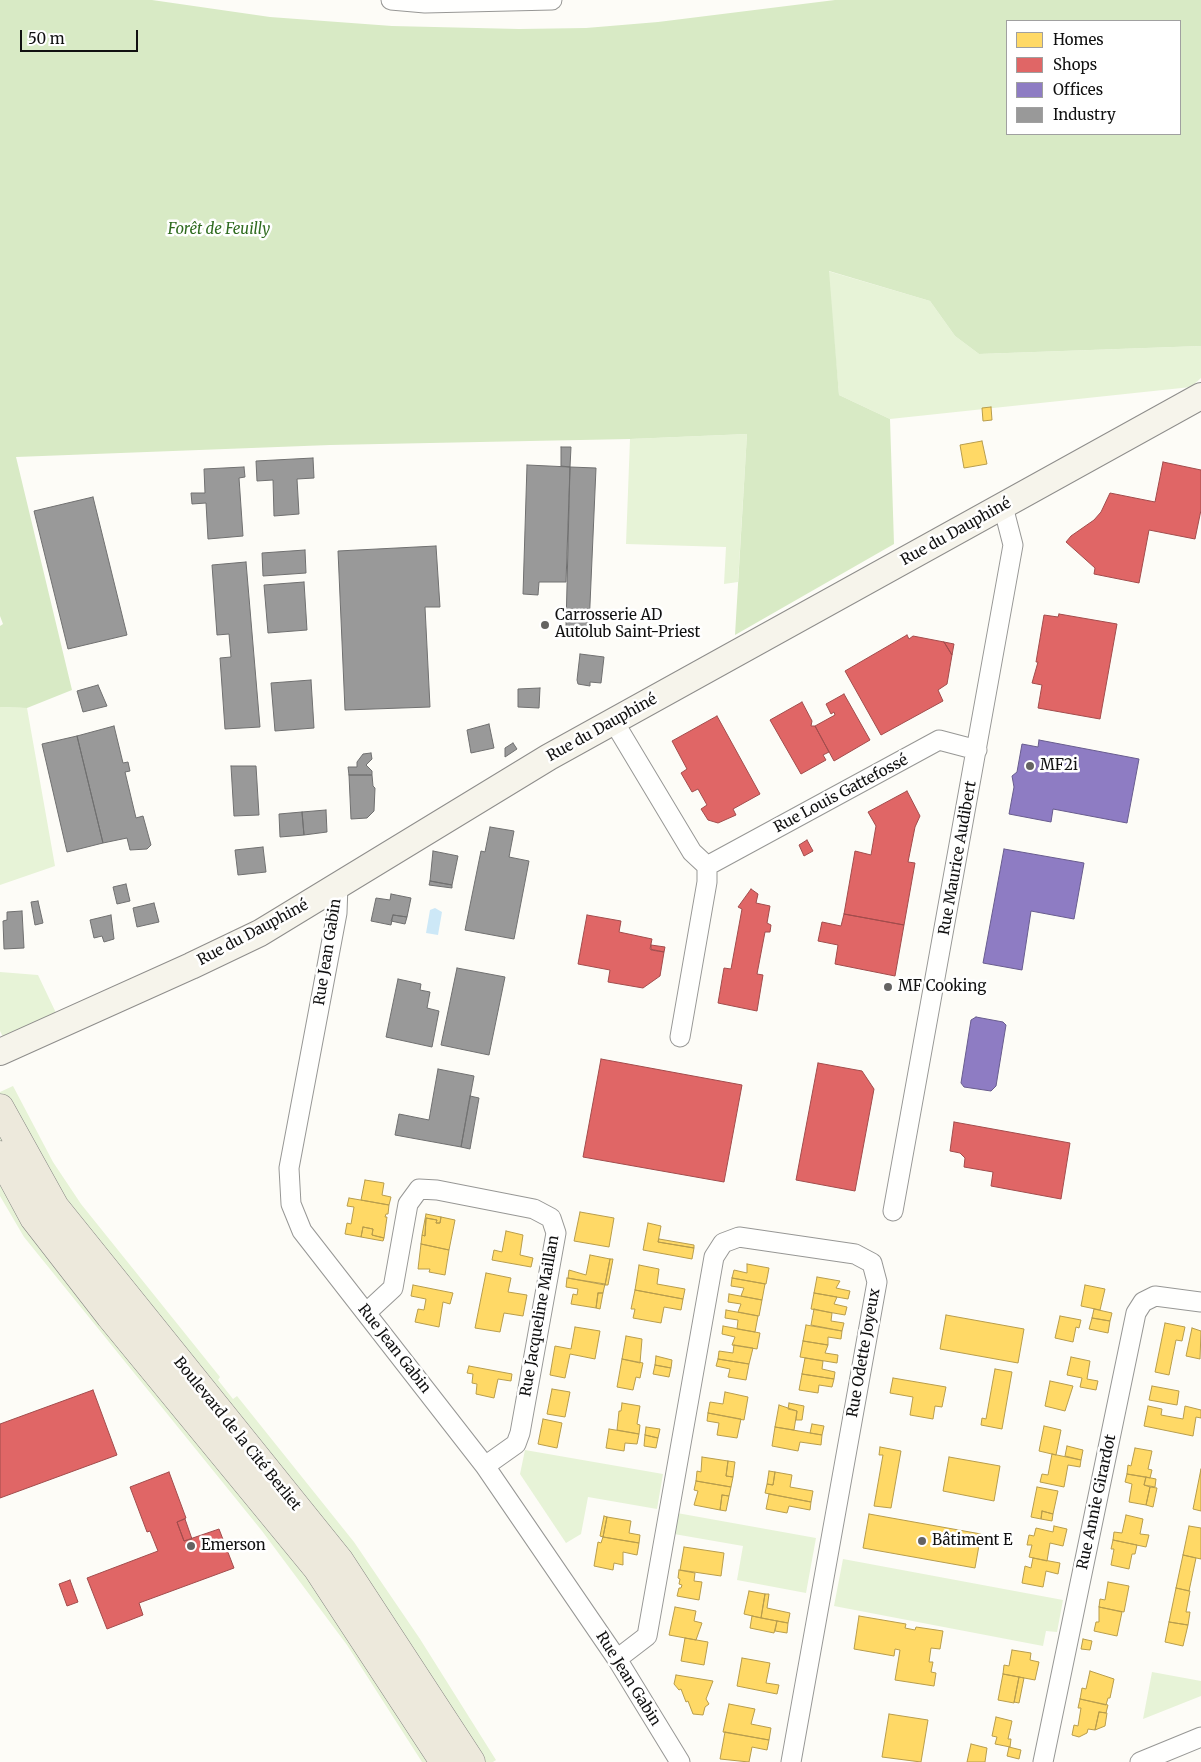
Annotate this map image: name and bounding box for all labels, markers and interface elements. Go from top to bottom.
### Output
scale bar [22,20,140,52]
legend [1006,20,1181,135]
text: 50 m [28,29,65,48]
text: Homes [1053,30,1104,49]
text: Shops [1053,55,1097,74]
text: Offices [1053,80,1103,99]
text: Industry [1053,105,1116,124]
park label: Forêt de Feuilly [168,221,270,239]
street label: Rue du Dauphiné [898,494,1014,570]
place label: Carrosserie AD Autolub Saint-Priest [555,607,700,642]
marker: Carrosserie AD Autolub Saint-Priest [539,619,551,631]
street label: Rue du Dauphiné [544,690,660,766]
street label: Rue Louis Gattefossé [771,751,911,837]
place label: MF2i [1040,757,1078,775]
marker: MF2i [1024,760,1036,772]
street label: Rue Maurice Audibert [936,779,980,937]
street label: Rue du Dauphiné [195,896,311,970]
street label: Rue Jean Gabin [311,897,345,1007]
place label: MF Cooking [898,978,986,996]
marker: MF Cooking [882,981,894,993]
street label: Rue Jacqueline Maillan [517,1234,563,1398]
street label: Rue Odette Joyeux [844,1287,884,1419]
street label: Rue Jean Gabin [354,1301,434,1397]
street label: Boulevard de la Cité Berliet [170,1354,304,1514]
street label: Rue Annie Girardot [1074,1433,1120,1571]
place label: Bâtiment E [932,1532,1013,1550]
marker: Bâtiment E [916,1535,928,1547]
place label: Emerson [201,1537,266,1555]
marker: Emerson [185,1540,197,1552]
street label: Rue Jean Gabin [592,1628,664,1730]

